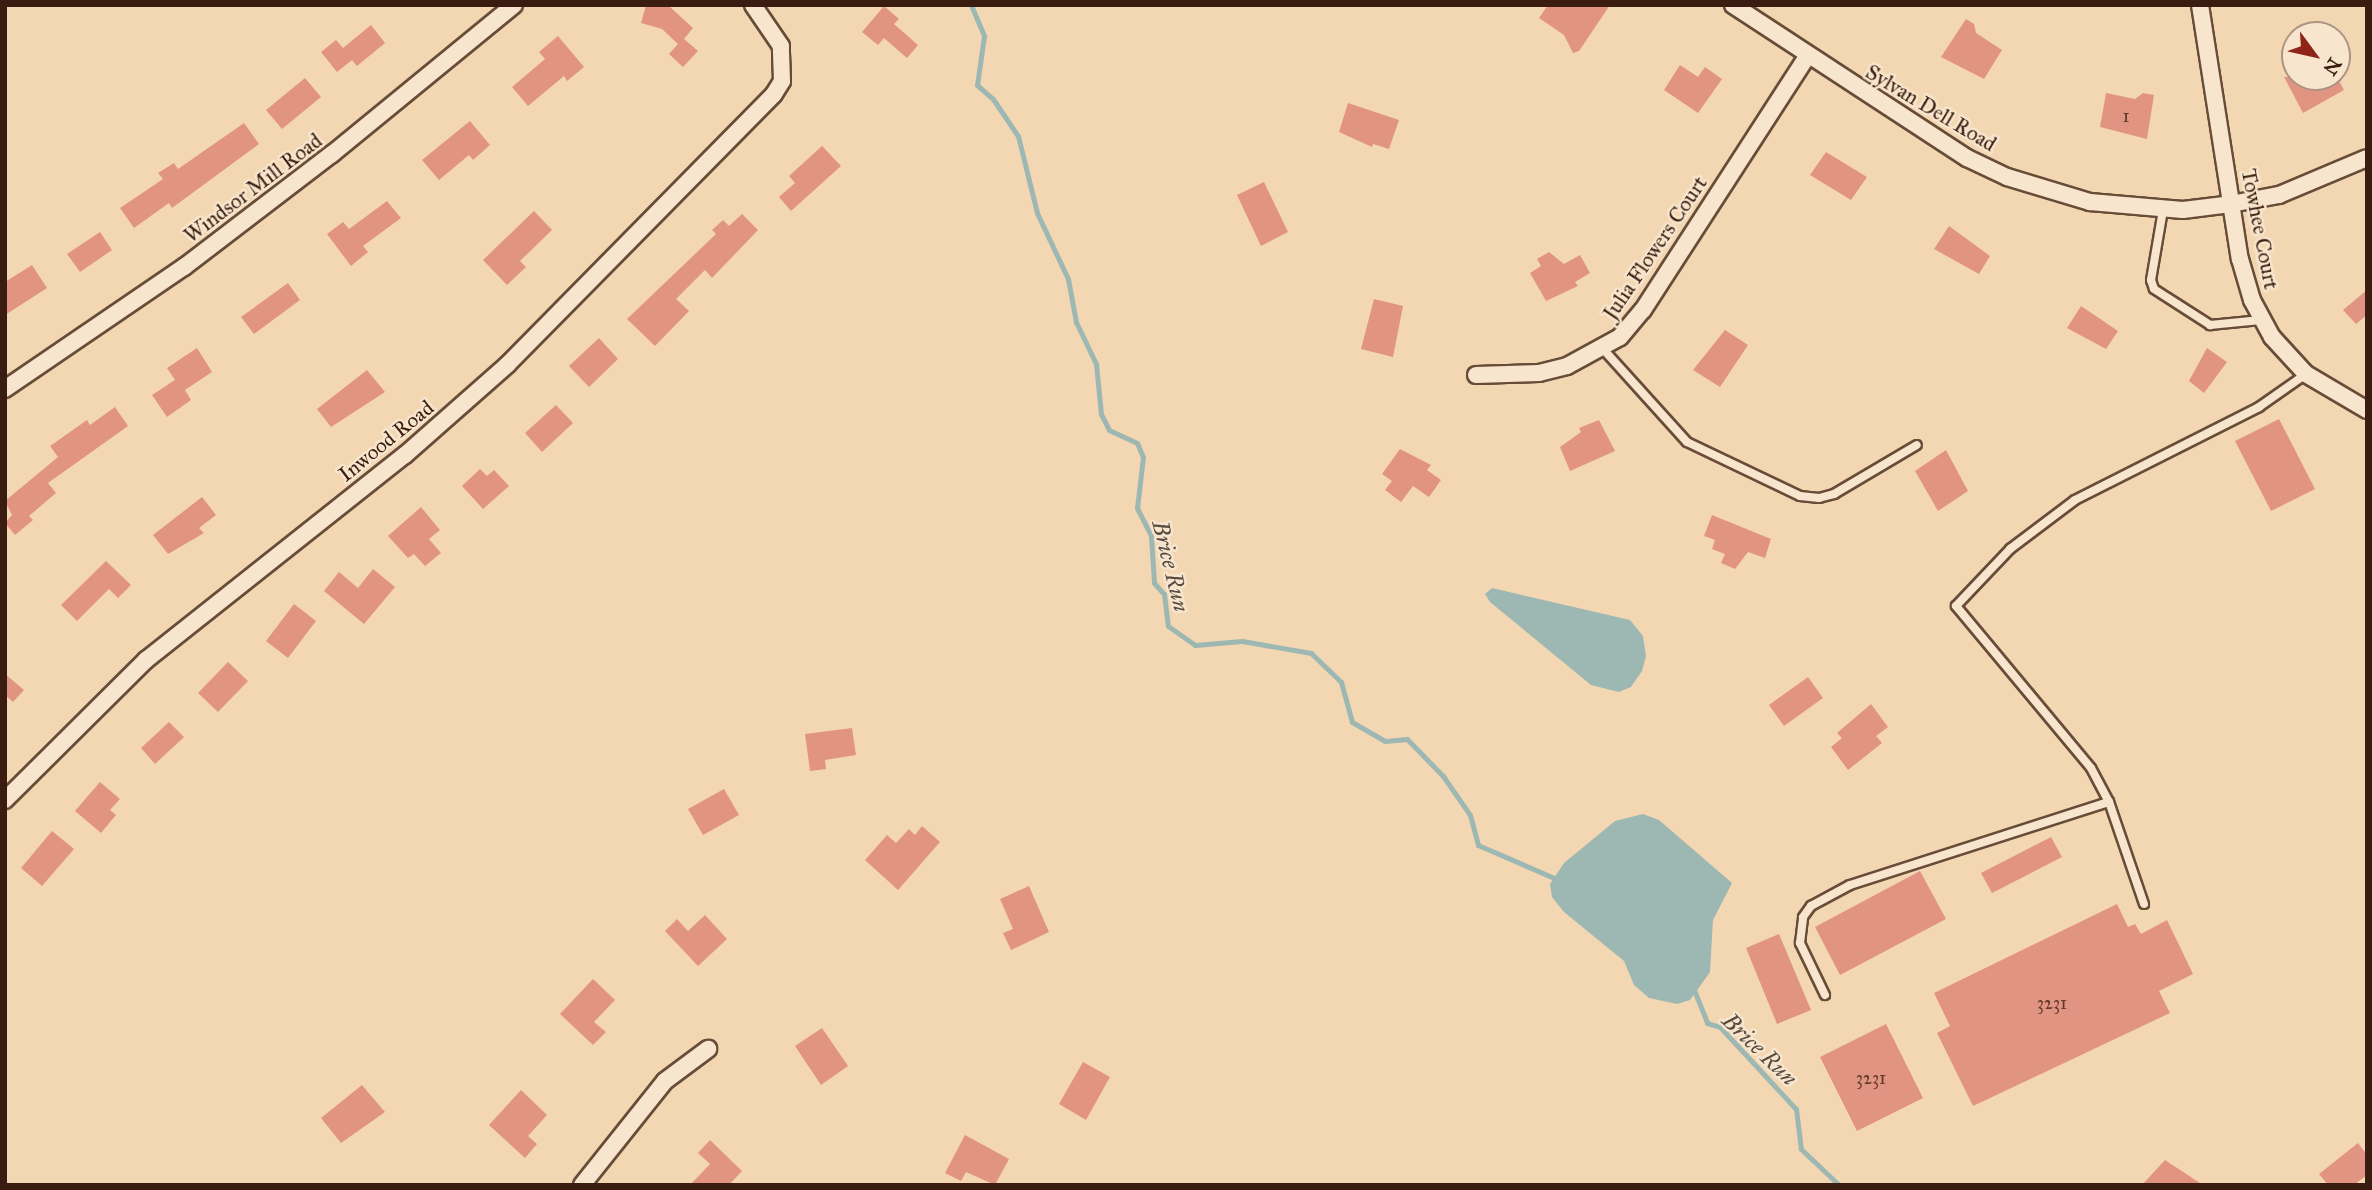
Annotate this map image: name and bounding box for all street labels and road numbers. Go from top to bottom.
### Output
street label: Sylvan Dell Road [1861,59,2001,157]
street label: Windsor Mill Road [179,128,327,248]
street label: Towhee Court [2236,167,2284,291]
street label: Julia Flowers Court [1598,171,1712,325]
street label: Inwood Road [333,395,439,487]

